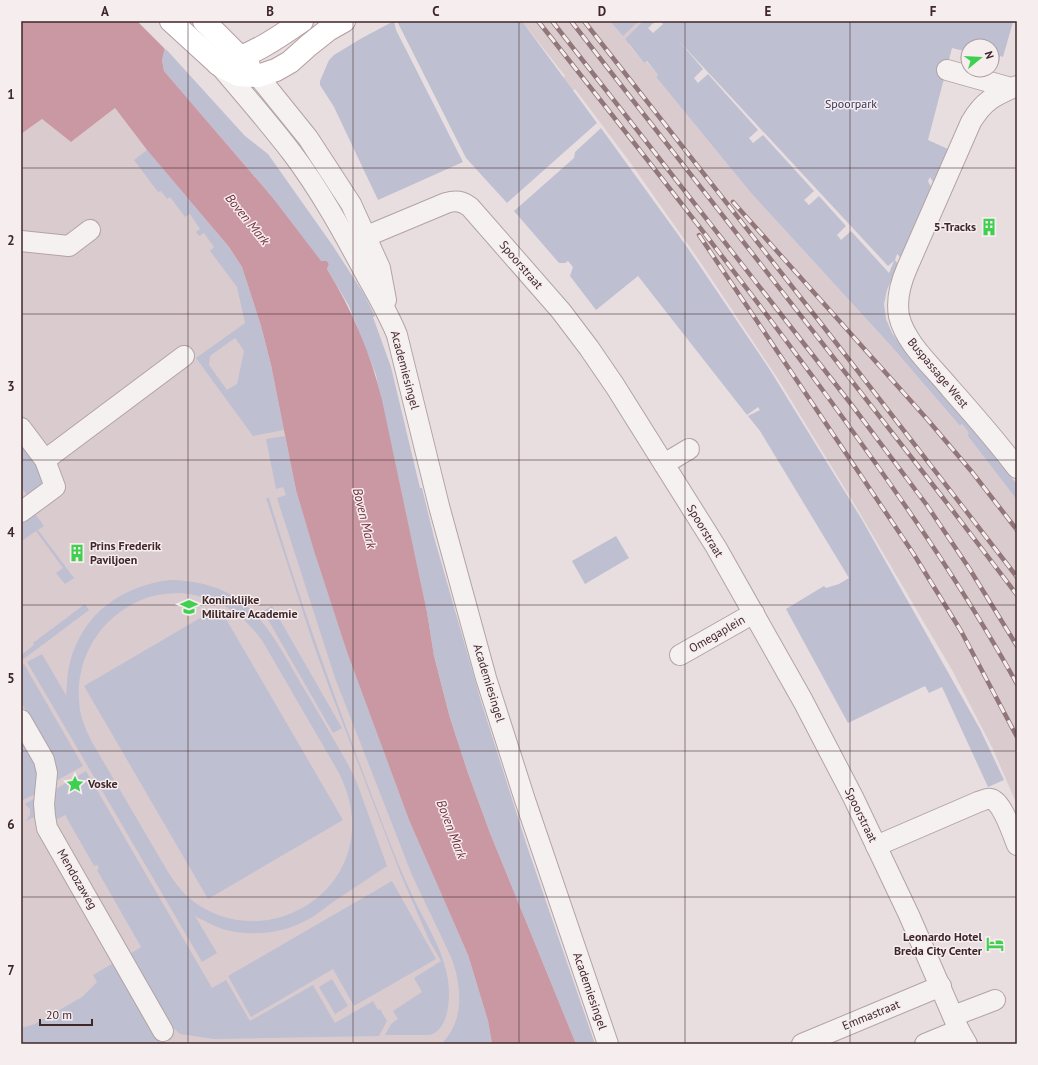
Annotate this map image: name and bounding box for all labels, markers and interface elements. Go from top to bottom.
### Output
text: A [101,3,109,20]
text: B [266,3,274,20]
text: C [432,3,440,20]
text: D [598,3,606,20]
text: E [765,3,772,20]
text: F [930,3,937,20]
north arrow [960,38,1000,78]
text: N [982,49,997,61]
text: 1 [7,86,15,103]
park label: Spoorpark [825,96,877,111]
water label: Boven Mark [222,190,274,249]
building icon: 5-Tracks [979,217,999,237]
place label: 5-Tracks [934,219,976,234]
text: 2 [7,232,15,249]
street label: Spoorstraat [496,237,546,292]
street label: Academiesingel [388,329,423,411]
street label: Buspassage West [905,334,972,411]
text: 3 [7,378,15,395]
water label: Boven Mark [349,486,380,551]
street label: Spoorstraat [684,502,727,560]
text: 4 [7,524,15,541]
place label: Prins Frederik Paviljoen [90,538,161,567]
building icon: Prins Frederik Paviljoen [67,543,87,563]
place label: Koninklijke Militaire Academie [202,592,298,621]
school or university icon: Koninklijke Militaire Academie [179,597,199,617]
street label: Omegaplein [686,612,747,656]
street label: Academiesingel [471,642,509,724]
text: 5 [7,670,15,687]
place icon: Voske [65,774,85,794]
place label: Voske [87,776,118,791]
street label: Spoorstraat [842,785,881,845]
water label: Boven Mark [433,797,471,862]
text: 6 [7,816,15,833]
street label: Mendozaweg [54,846,101,912]
place label: Leonardo Hotel Breda City Center [894,929,983,958]
hotel icon: Leonardo Hotel Breda City Center [985,934,1005,954]
street label: Academiesingel [570,950,611,1032]
text: 7 [7,962,15,979]
street label: Emmastraat [840,996,902,1033]
scale bar [40,1001,92,1027]
text: 20 m [46,1007,72,1022]

